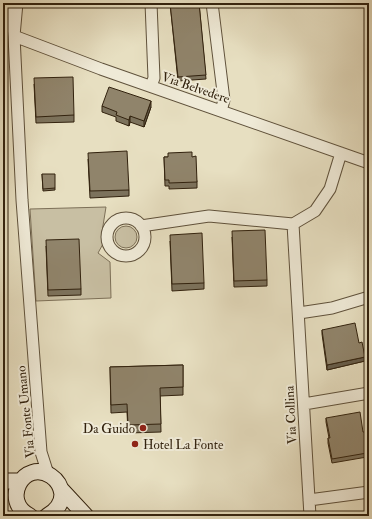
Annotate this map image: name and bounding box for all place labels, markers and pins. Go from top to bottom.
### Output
place label: Da Guido [83,421,135,437]
marker: Da Guido [138,423,148,433]
place label: Hotel La Fonte [143,437,224,453]
marker: Hotel La Fonte [130,439,140,449]

